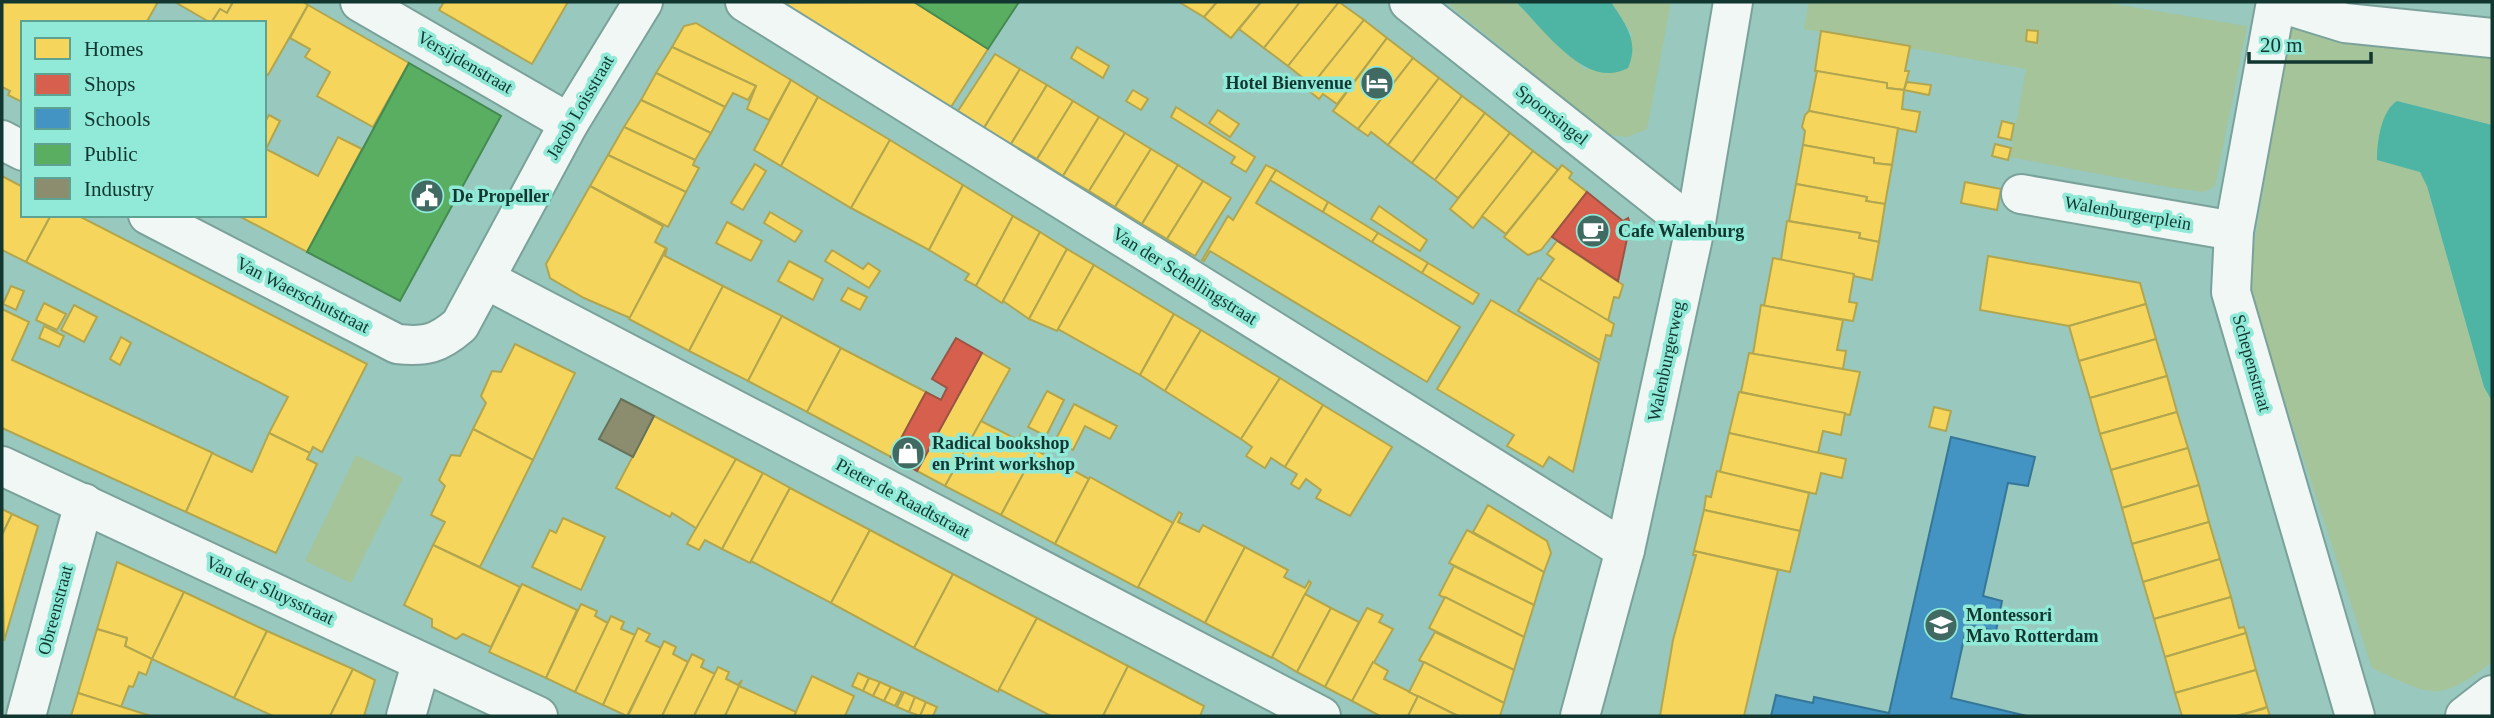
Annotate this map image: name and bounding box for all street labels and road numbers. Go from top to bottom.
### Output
street label: Versijdenstraat [414,27,516,97]
street label: Jacob Loisstraat [542,52,618,162]
street label: Spoorsingel [1512,81,1592,149]
street label: Walenburgerplein [2063,192,2193,234]
street label: Van der Schellingstraat [1109,223,1261,329]
street label: Van Waerschutstraat [233,253,373,337]
street label: Walenburgerweg [1644,299,1688,423]
street label: Schepenstraat [2229,312,2275,414]
street label: Pieter de Raadtstraat [833,454,973,542]
street label: Van der Sluysstraat [203,552,337,628]
street label: Obreenstraat [33,563,77,657]

